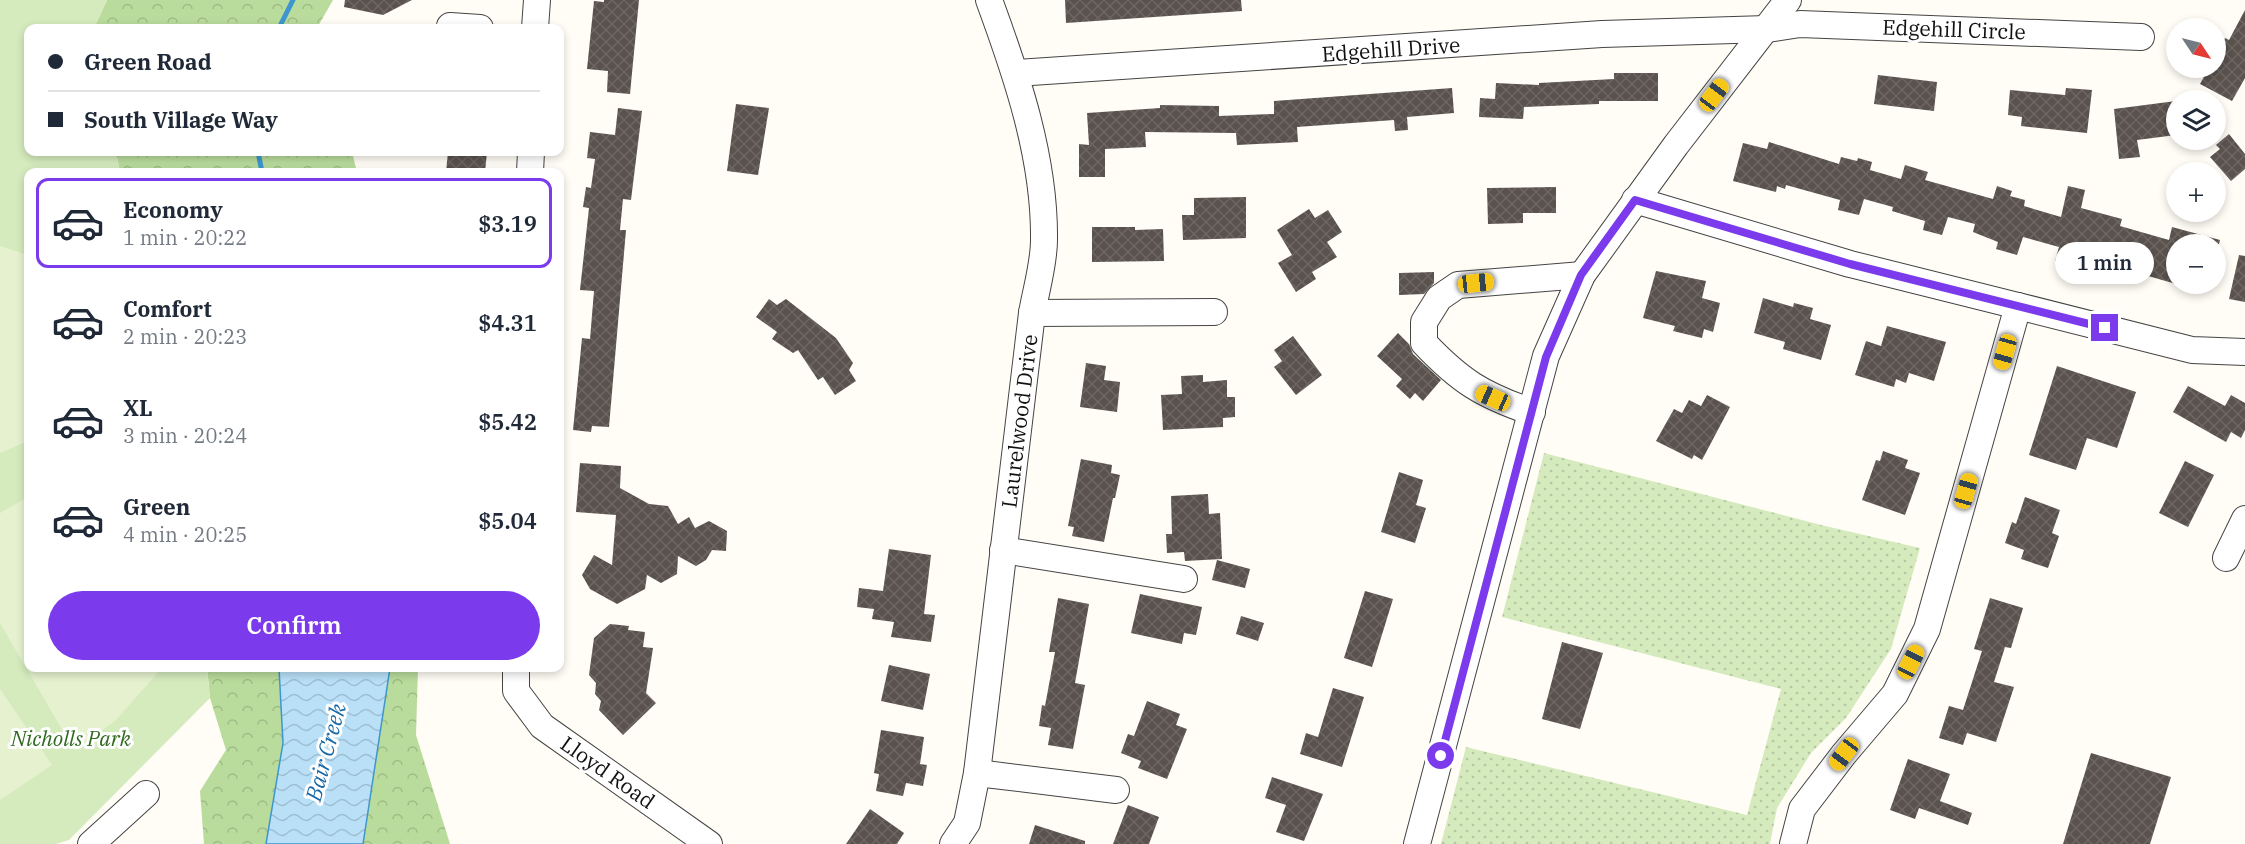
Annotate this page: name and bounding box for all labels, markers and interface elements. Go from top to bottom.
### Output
street label: Edgehill Circle [1882,13,2026,45]
north arrow [2166,18,2226,78]
map controls [2166,18,2226,294]
street label: Edgehill Drive [1321,30,1461,68]
text: Green Road [84,47,212,76]
car [1696,75,1732,115]
button: layers [2166,90,2226,150]
text: South Village Way [84,105,278,134]
button: + [2166,162,2226,222]
text: Economy [123,195,223,224]
icon: car [51,196,105,250]
text: $3.19 [478,209,537,238]
text: 1 min · 20:22 [123,224,247,251]
button: − [2166,234,2226,294]
callout: 1 min [2056,241,2154,283]
text: 1 min [2077,249,2132,276]
car [1457,272,1495,294]
text: Comfort [123,294,212,323]
icon: car [51,295,105,349]
text: $4.31 [478,308,537,337]
route end [2091,314,2118,341]
text: 2 min · 20:23 [123,323,247,350]
car [1991,332,2019,372]
street label: Laurelwood Drive [994,333,1044,509]
car [1473,382,1513,414]
text: XL [123,393,153,422]
icon: car [51,394,105,448]
text: $5.42 [478,407,537,436]
text: 3 min · 20:24 [123,422,247,449]
car [1952,471,1980,511]
text: Green [123,492,190,521]
icon: car [51,493,105,547]
text: $5.04 [478,506,537,535]
text: 4 min · 20:25 [123,521,247,548]
button: Confirm [48,591,540,660]
car [1895,642,1927,682]
water label: Bair Creek [298,700,352,805]
park label: Nicholls Park [10,724,132,752]
street label: Lloyd Road [555,729,661,815]
car [1826,734,1862,774]
route start [1427,742,1454,769]

